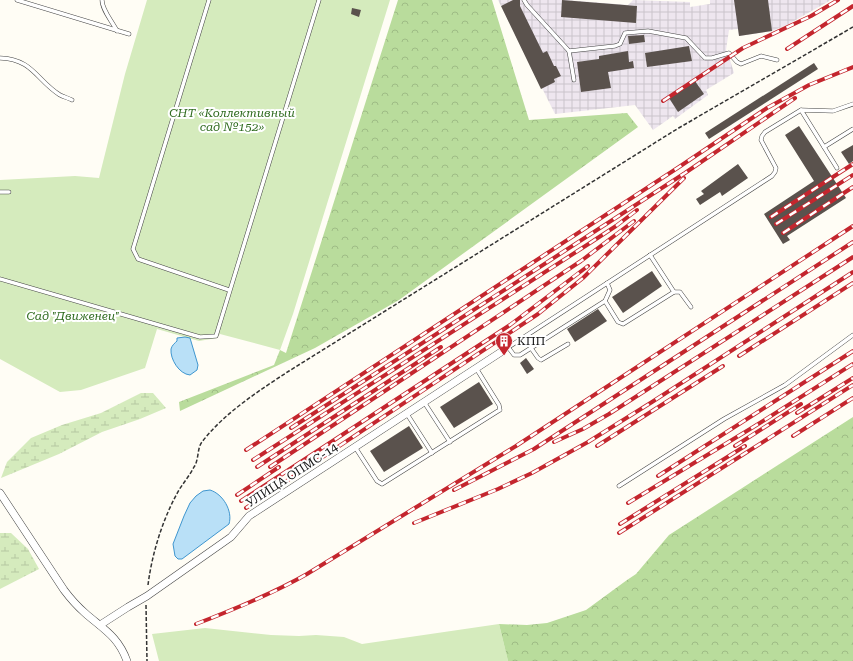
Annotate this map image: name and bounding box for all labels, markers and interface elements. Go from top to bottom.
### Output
park label: СНТ «Коллективный сад №152» [169,106,295,134]
park label: Сад "Движенец" [26,309,120,323]
building icon: КПП [494,331,514,356]
place label: КПП [517,334,546,348]
street label: УЛИЦА ОПМС-14 [243,440,341,510]

